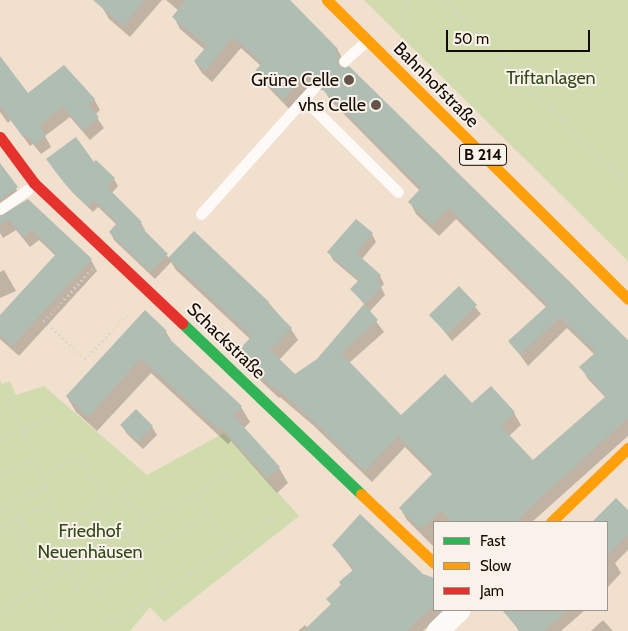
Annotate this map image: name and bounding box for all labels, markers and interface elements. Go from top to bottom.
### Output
scale bar [448,20,592,52]
text: 50 m [454,30,489,48]
street label: Bahnhofstraße [389,38,483,132]
park label: Triftanlagen [506,67,596,89]
place label: Grüne Celle [251,69,339,91]
marker: Grüne Celle [343,74,355,86]
place label: vhs Celle [298,94,366,116]
marker: vhs Celle [370,99,382,111]
road number: B 214 [458,142,508,168]
street label: Schackstraße [182,298,270,384]
park label: Friedhof Neuenhäusen [38,521,142,564]
legend [433,521,608,611]
text: Fast [480,532,505,550]
text: Slow [480,557,511,575]
text: Jam [480,582,504,600]

